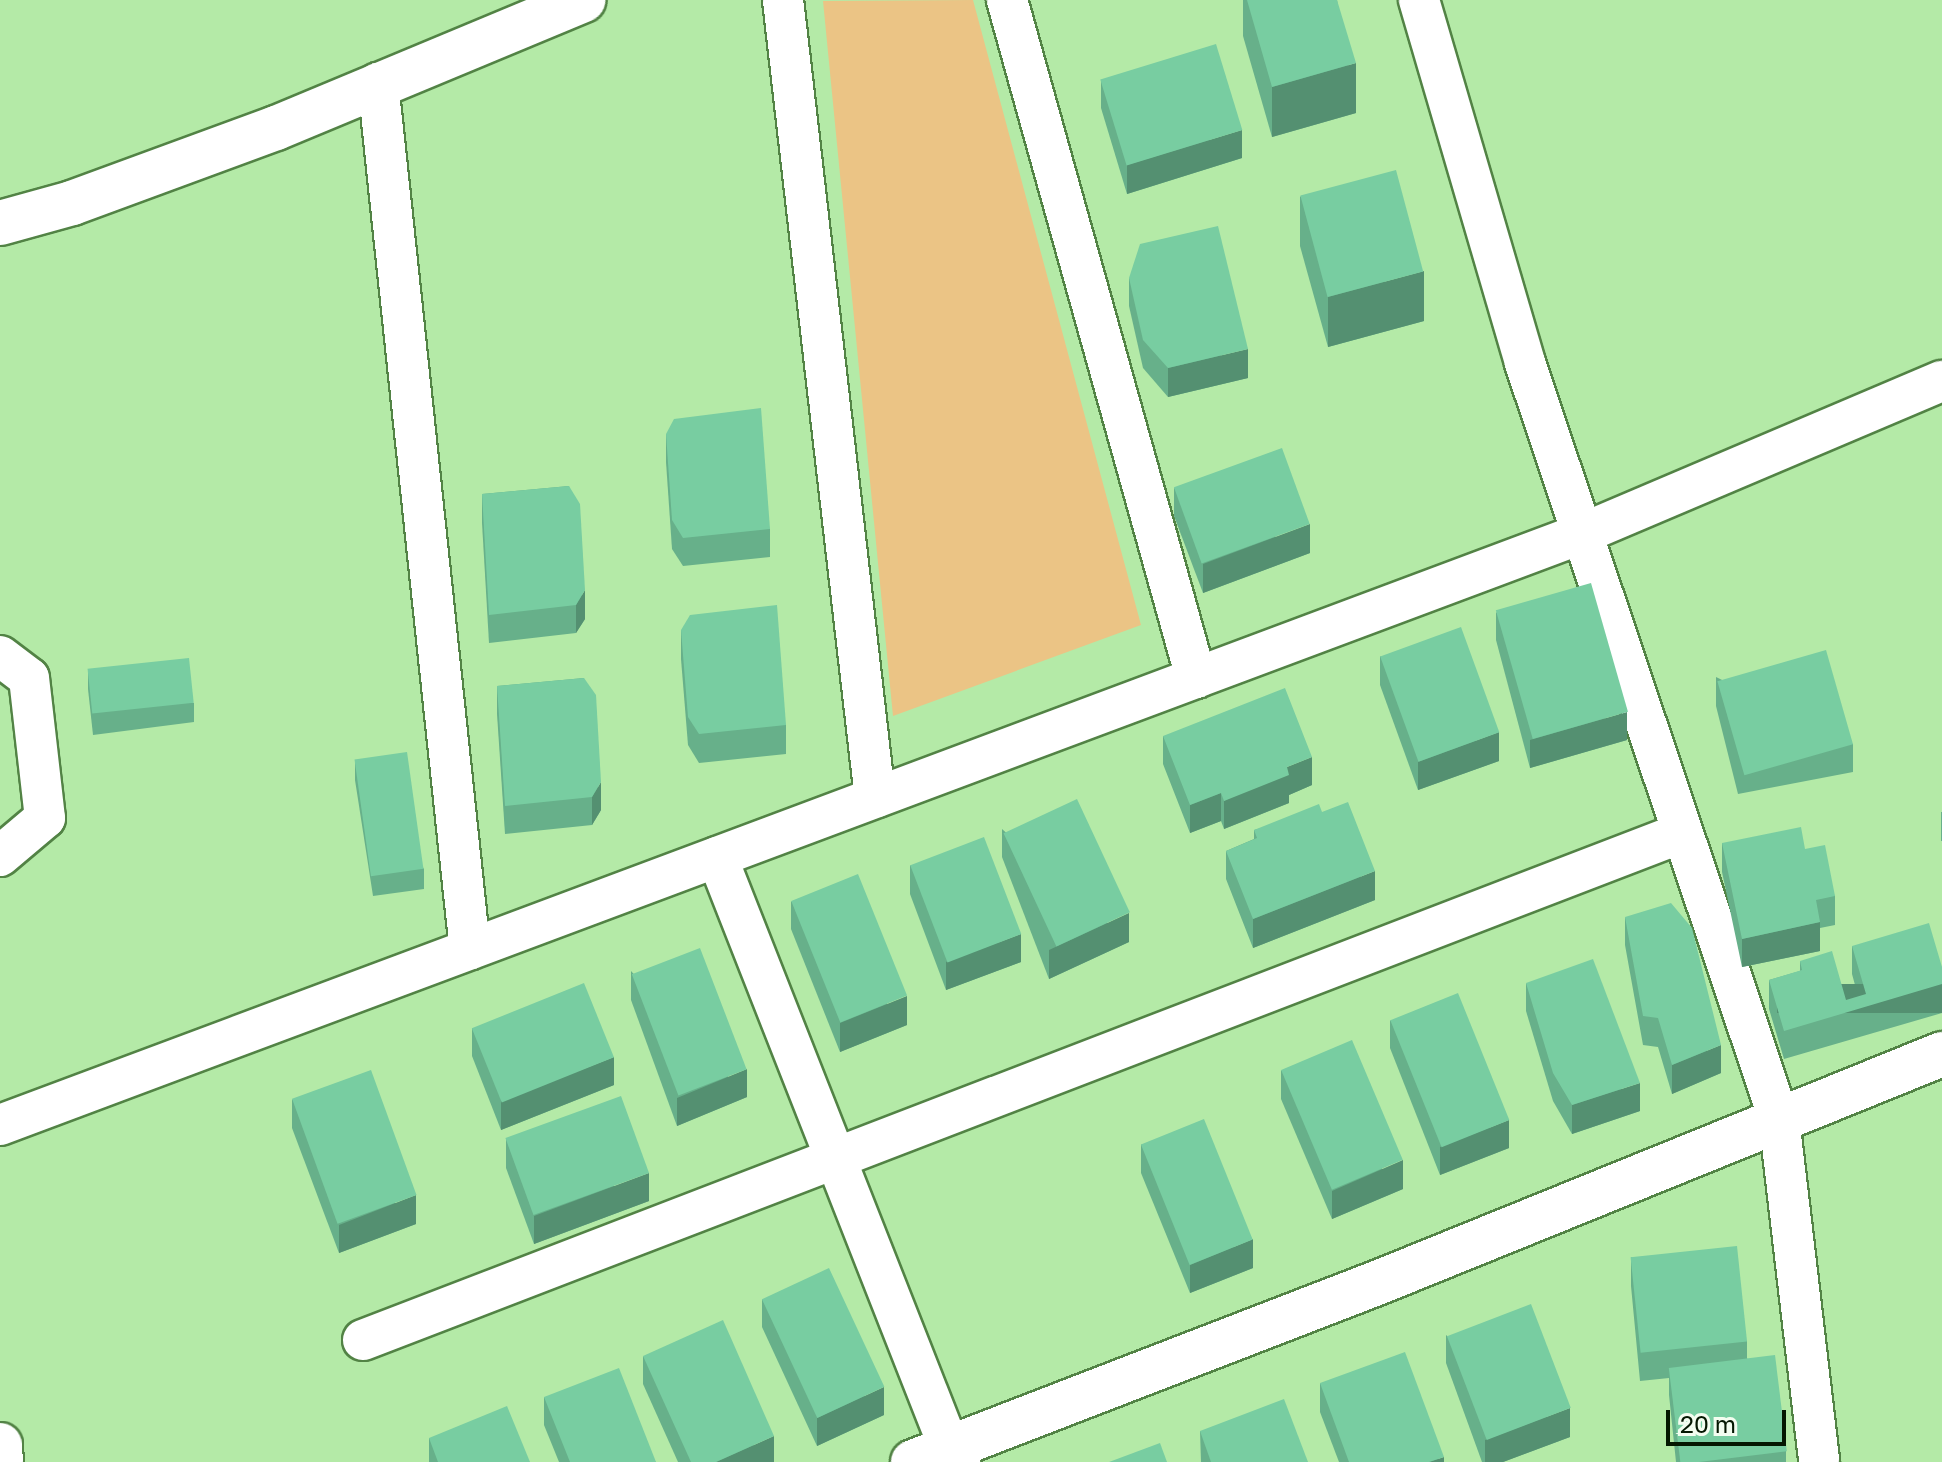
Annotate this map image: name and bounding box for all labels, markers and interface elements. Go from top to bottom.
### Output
scale bar [1670,1394,1790,1444]
text: 20 m [1680,1409,1736,1438]

